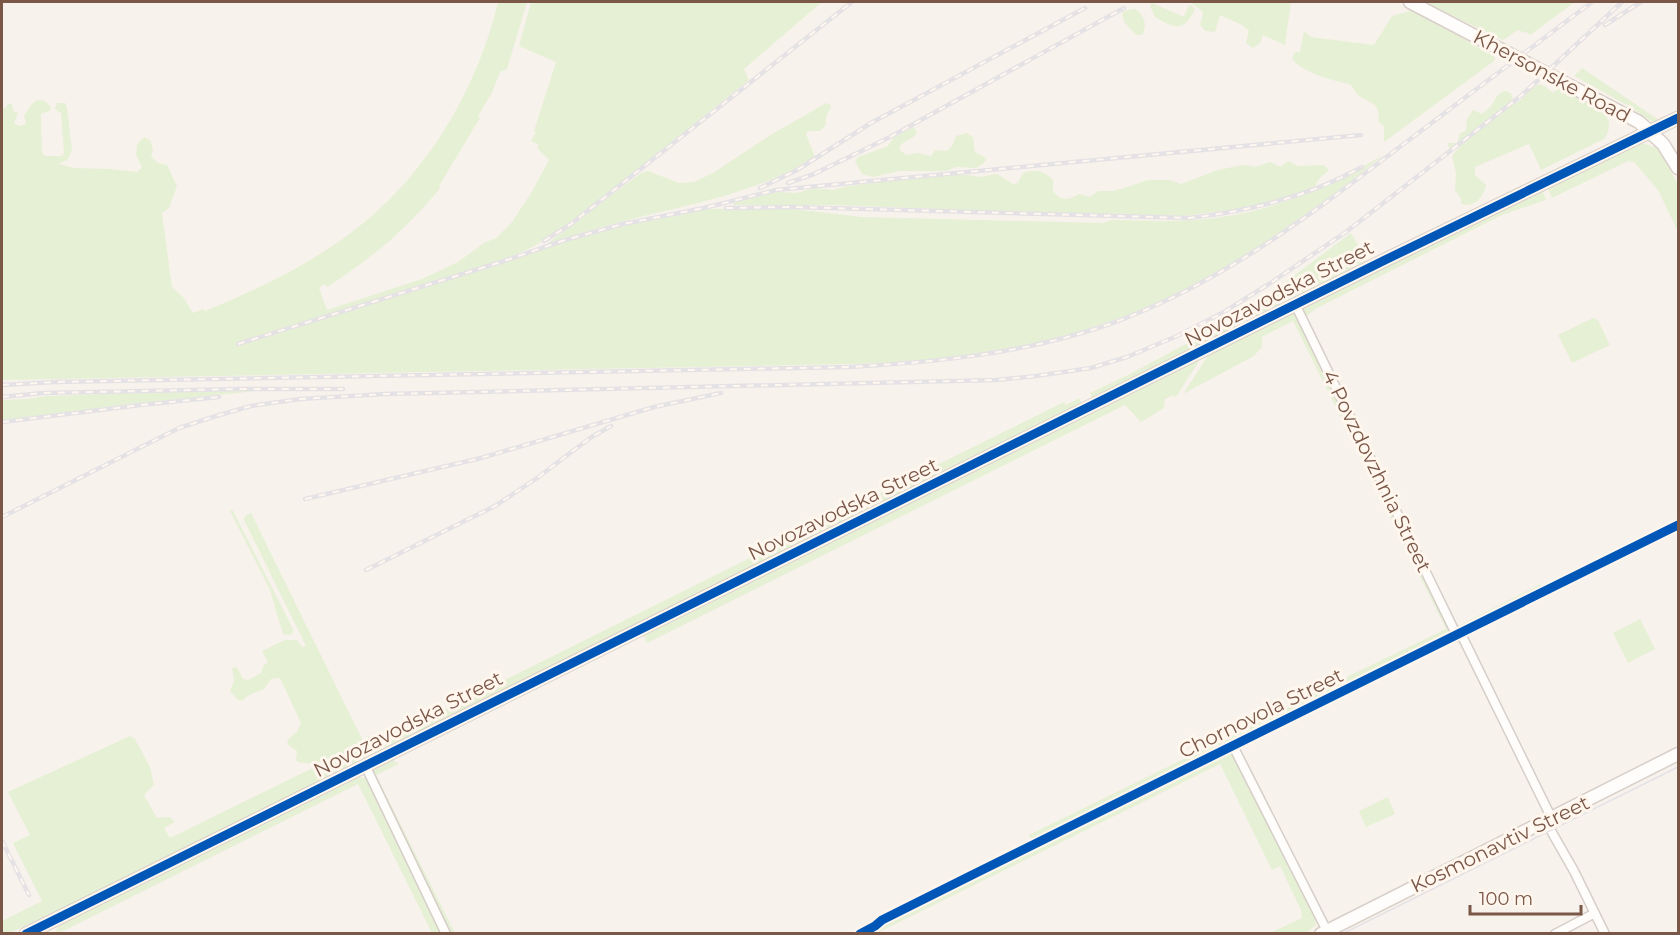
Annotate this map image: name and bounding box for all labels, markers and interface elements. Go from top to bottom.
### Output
street label: Khersonske Road [1469,24,1635,128]
street label: Novozavodska Street [1180,235,1378,351]
street label: 4 Povzdovzhnia Street [1318,366,1436,576]
street label: Novozavodska Street [744,452,942,566]
street label: Chornovola Street [1175,663,1347,763]
street label: Novozavodska Street [309,666,507,782]
street label: Kosmonavtiv Street [1407,790,1593,898]
scale bar [1470,878,1581,916]
text: 100 m [1479,888,1533,910]

